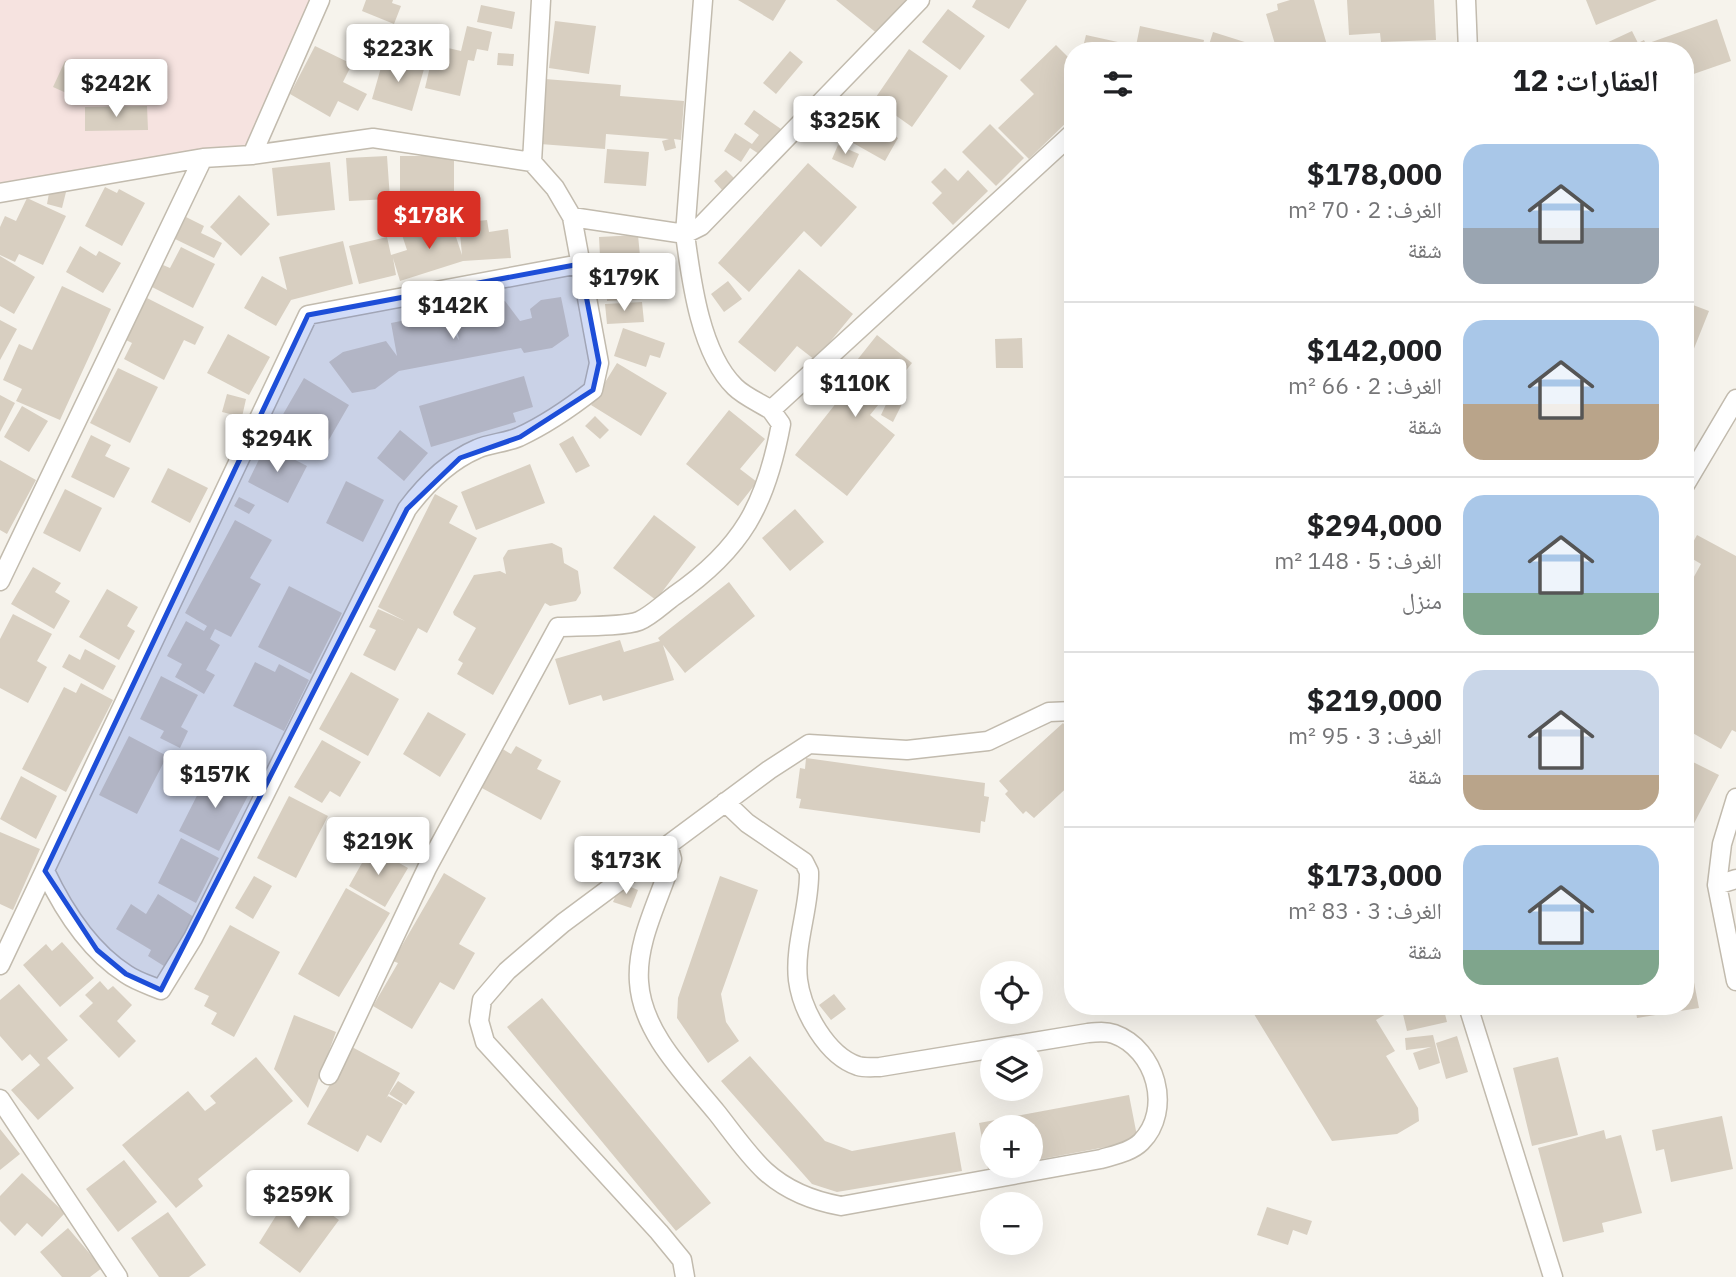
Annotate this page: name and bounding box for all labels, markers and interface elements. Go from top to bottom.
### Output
pin: $223K [349,24,447,84]
text: $223K [362,32,434,62]
pin: $242K [67,60,165,119]
text: العقارات: 12 [1513,60,1659,99]
icon: filters [1099,65,1137,103]
text: $242K [80,67,152,97]
pin: $325K [796,96,894,156]
text: $325K [809,104,881,134]
text: $178,000 [1307,154,1442,193]
icon: home [1519,172,1603,256]
pin: $178K [380,191,478,251]
text: الغرف: 2 · 70 m² [1288,194,1442,224]
text: $178K [393,199,465,229]
text: شقة [1408,234,1442,264]
pin: $179K [575,254,673,313]
text: $179K [588,261,660,291]
pin: $142K [404,282,502,341]
text: $142K [417,289,489,319]
text: $142,000 [1307,330,1442,369]
icon: home [1519,348,1603,432]
pin: $110K [806,360,904,419]
text: $110K [819,367,891,397]
text: الغرف: 2 · 66 m² [1288,370,1442,400]
text: شقة [1408,410,1442,440]
pin: $294K [228,414,326,474]
text: $294K [241,422,313,452]
text: $294,000 [1307,505,1442,544]
icon: home [1519,523,1603,607]
text: الغرف: 5 · 148 m² [1274,545,1442,575]
text: منزل [1402,585,1442,615]
text: $219,000 [1307,680,1442,719]
icon: home [1519,698,1603,782]
text: الغرف: 3 · 95 m² [1288,720,1442,750]
pin: $157K [166,750,264,810]
text: $157K [179,758,251,788]
text: شقة [1408,760,1442,790]
pin: $219K [329,818,427,877]
text: $219K [342,825,414,855]
pin: $173K [577,836,675,896]
text: $173K [590,844,662,874]
text: $173,000 [1307,855,1442,894]
icon: home [1519,873,1603,957]
text: الغرف: 3 · 83 m² [1288,895,1442,925]
text: شقة [1408,935,1442,965]
map controls [980,961,1043,1255]
button: locate [980,961,1043,1024]
button: layers [980,1038,1043,1101]
button: + [980,1115,1043,1178]
pin: $259K [249,1170,347,1230]
text: $259K [262,1178,334,1208]
button: − [980,1192,1043,1255]

